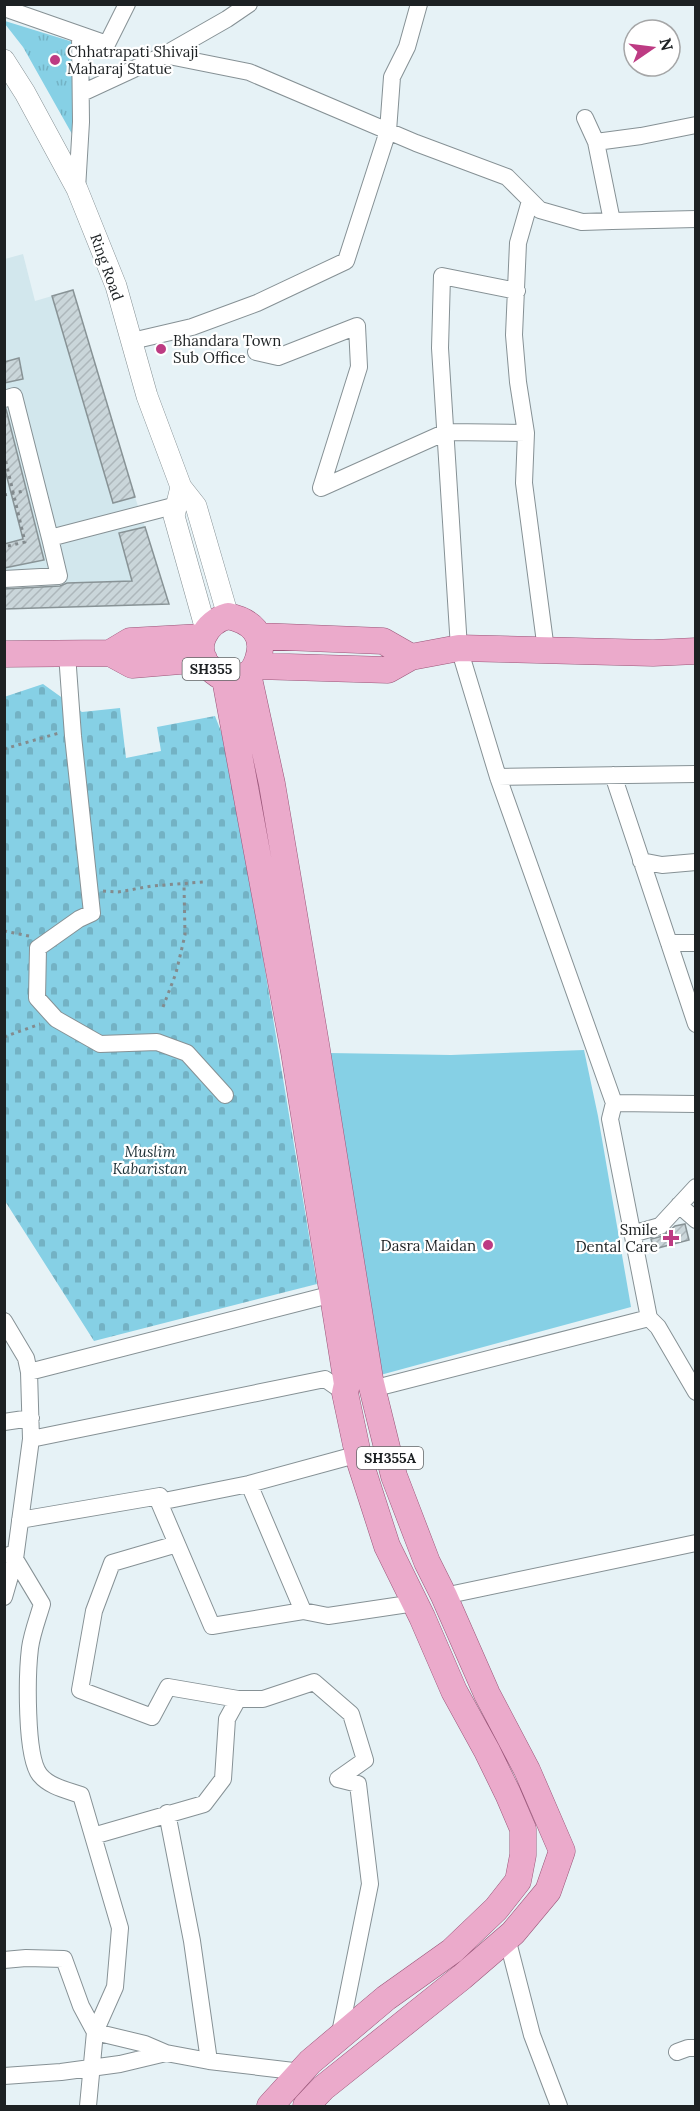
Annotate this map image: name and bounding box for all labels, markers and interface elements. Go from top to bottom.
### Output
north arrow [622,18,682,78]
text: N [655,36,678,53]
place label: Chhatrapati Shivaji Maharaj Statue [67,42,199,78]
marker: Chhatrapati Shivaji Maharaj Statue [48,53,62,67]
street label: Ring Road [86,231,128,303]
place label: Bhandara Town Sub Office [173,331,281,367]
marker: Bhandara Town Sub Office [154,342,168,356]
road number: SH355 [182,658,240,680]
park label: Muslim Kabaristan [112,1142,188,1178]
place label: Smile Dental Care [575,1220,658,1256]
marker: Smile Dental Care [662,1229,680,1247]
place label: Dasra Maidan [381,1236,476,1255]
marker: Dasra Maidan [481,1238,495,1252]
road number: SH355A [357,1447,423,1469]

